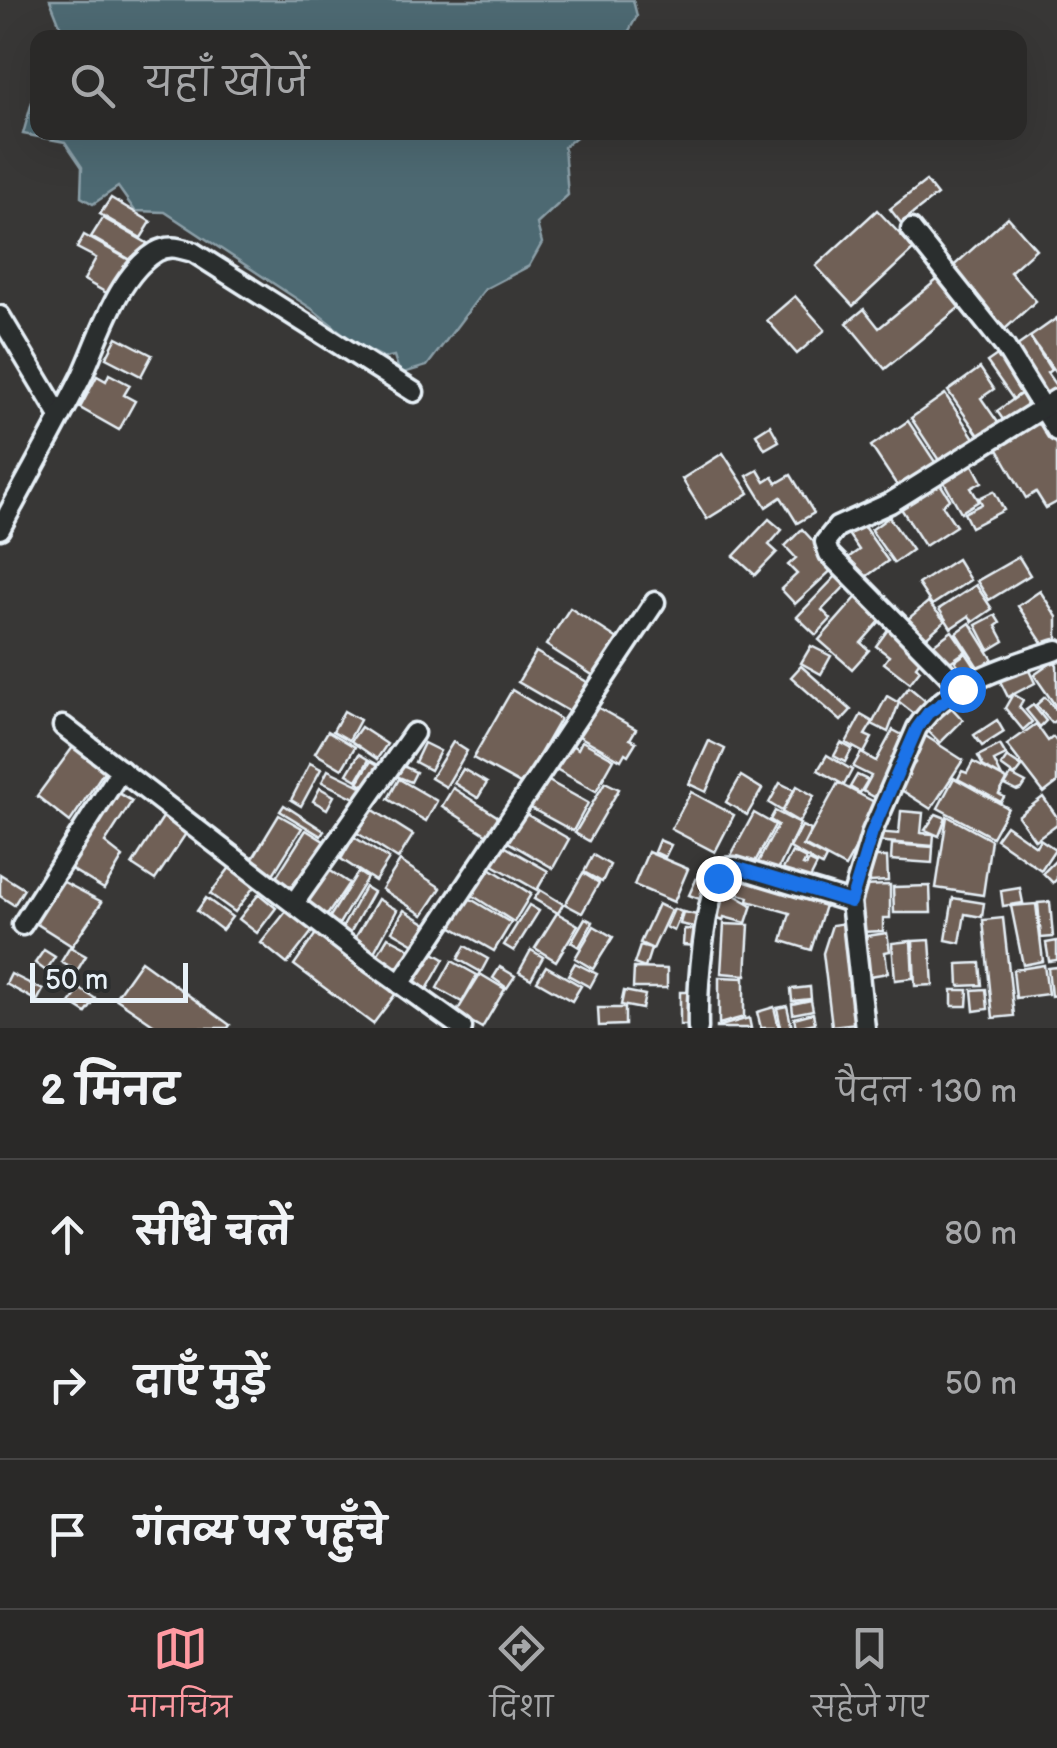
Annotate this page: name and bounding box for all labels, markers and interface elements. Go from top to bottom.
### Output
search box [30,30,1027,140]
icon: search [65,58,120,113]
text: यहाँ खोजें [145,61,309,106]
route start [940,667,986,713]
route end [696,856,742,902]
scale bar [30,958,188,1003]
text: 50 m [45,964,108,997]
text: 2 मिनट [40,1066,178,1117]
text: पैदल · 130 m [836,1073,1017,1112]
icon: ahead [40,1207,95,1262]
text: सीधे चलें [135,1210,291,1255]
text: 80 m [944,1215,1017,1254]
icon: right [40,1357,95,1412]
text: दाएँ मुड़ें [135,1360,268,1405]
text: 50 m [945,1365,1017,1404]
icon: arrive [40,1507,95,1562]
text: गंतव्य पर पहुँचे [135,1510,387,1555]
tab: मानचित्र [129,1621,232,1738]
tab: दिशा [490,1621,553,1738]
tab: सहेजे गए [811,1621,928,1738]

